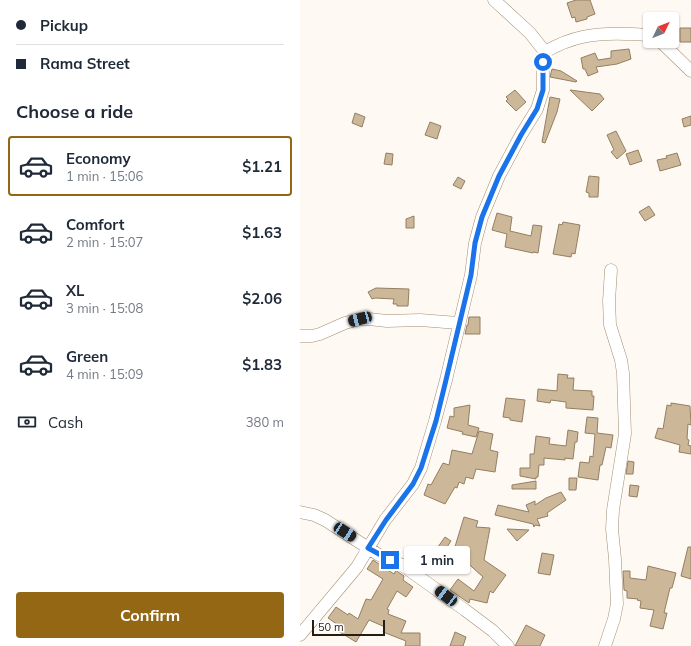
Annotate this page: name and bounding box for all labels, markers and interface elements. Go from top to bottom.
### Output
north arrow [643,12,679,48]
map controls [643,12,679,48]
text: Pickup [40,16,88,35]
route start [534,53,552,71]
text: Rama Street [40,54,130,73]
text: Choose a ride [16,100,133,123]
icon: car [18,148,54,184]
text: Economy [66,149,131,168]
text: $1.21 [242,157,282,176]
text: 1 min · 15:06 [66,168,143,184]
icon: car [18,214,54,250]
text: Comfort [66,215,124,234]
text: $1.63 [242,223,282,242]
text: 2 min · 15:07 [66,234,143,250]
icon: car [18,280,54,316]
text: XL [66,281,84,300]
text: $2.06 [242,289,282,308]
text: 3 min · 15:08 [66,300,143,316]
car [347,310,373,328]
icon: car [18,346,54,382]
text: Green [66,347,108,366]
text: $1.83 [242,355,282,374]
text: 4 min · 15:09 [66,366,143,382]
icon: cash [16,411,38,433]
text: Cash [48,413,83,432]
text: 380 m [246,414,284,430]
car [332,520,358,544]
callout: 1 min [404,546,470,574]
route end [381,551,399,569]
text: 1 min [420,552,454,568]
car [433,584,459,608]
button: Confirm [16,592,284,638]
scale bar [312,618,385,637]
text: 50 m [318,620,344,634]

